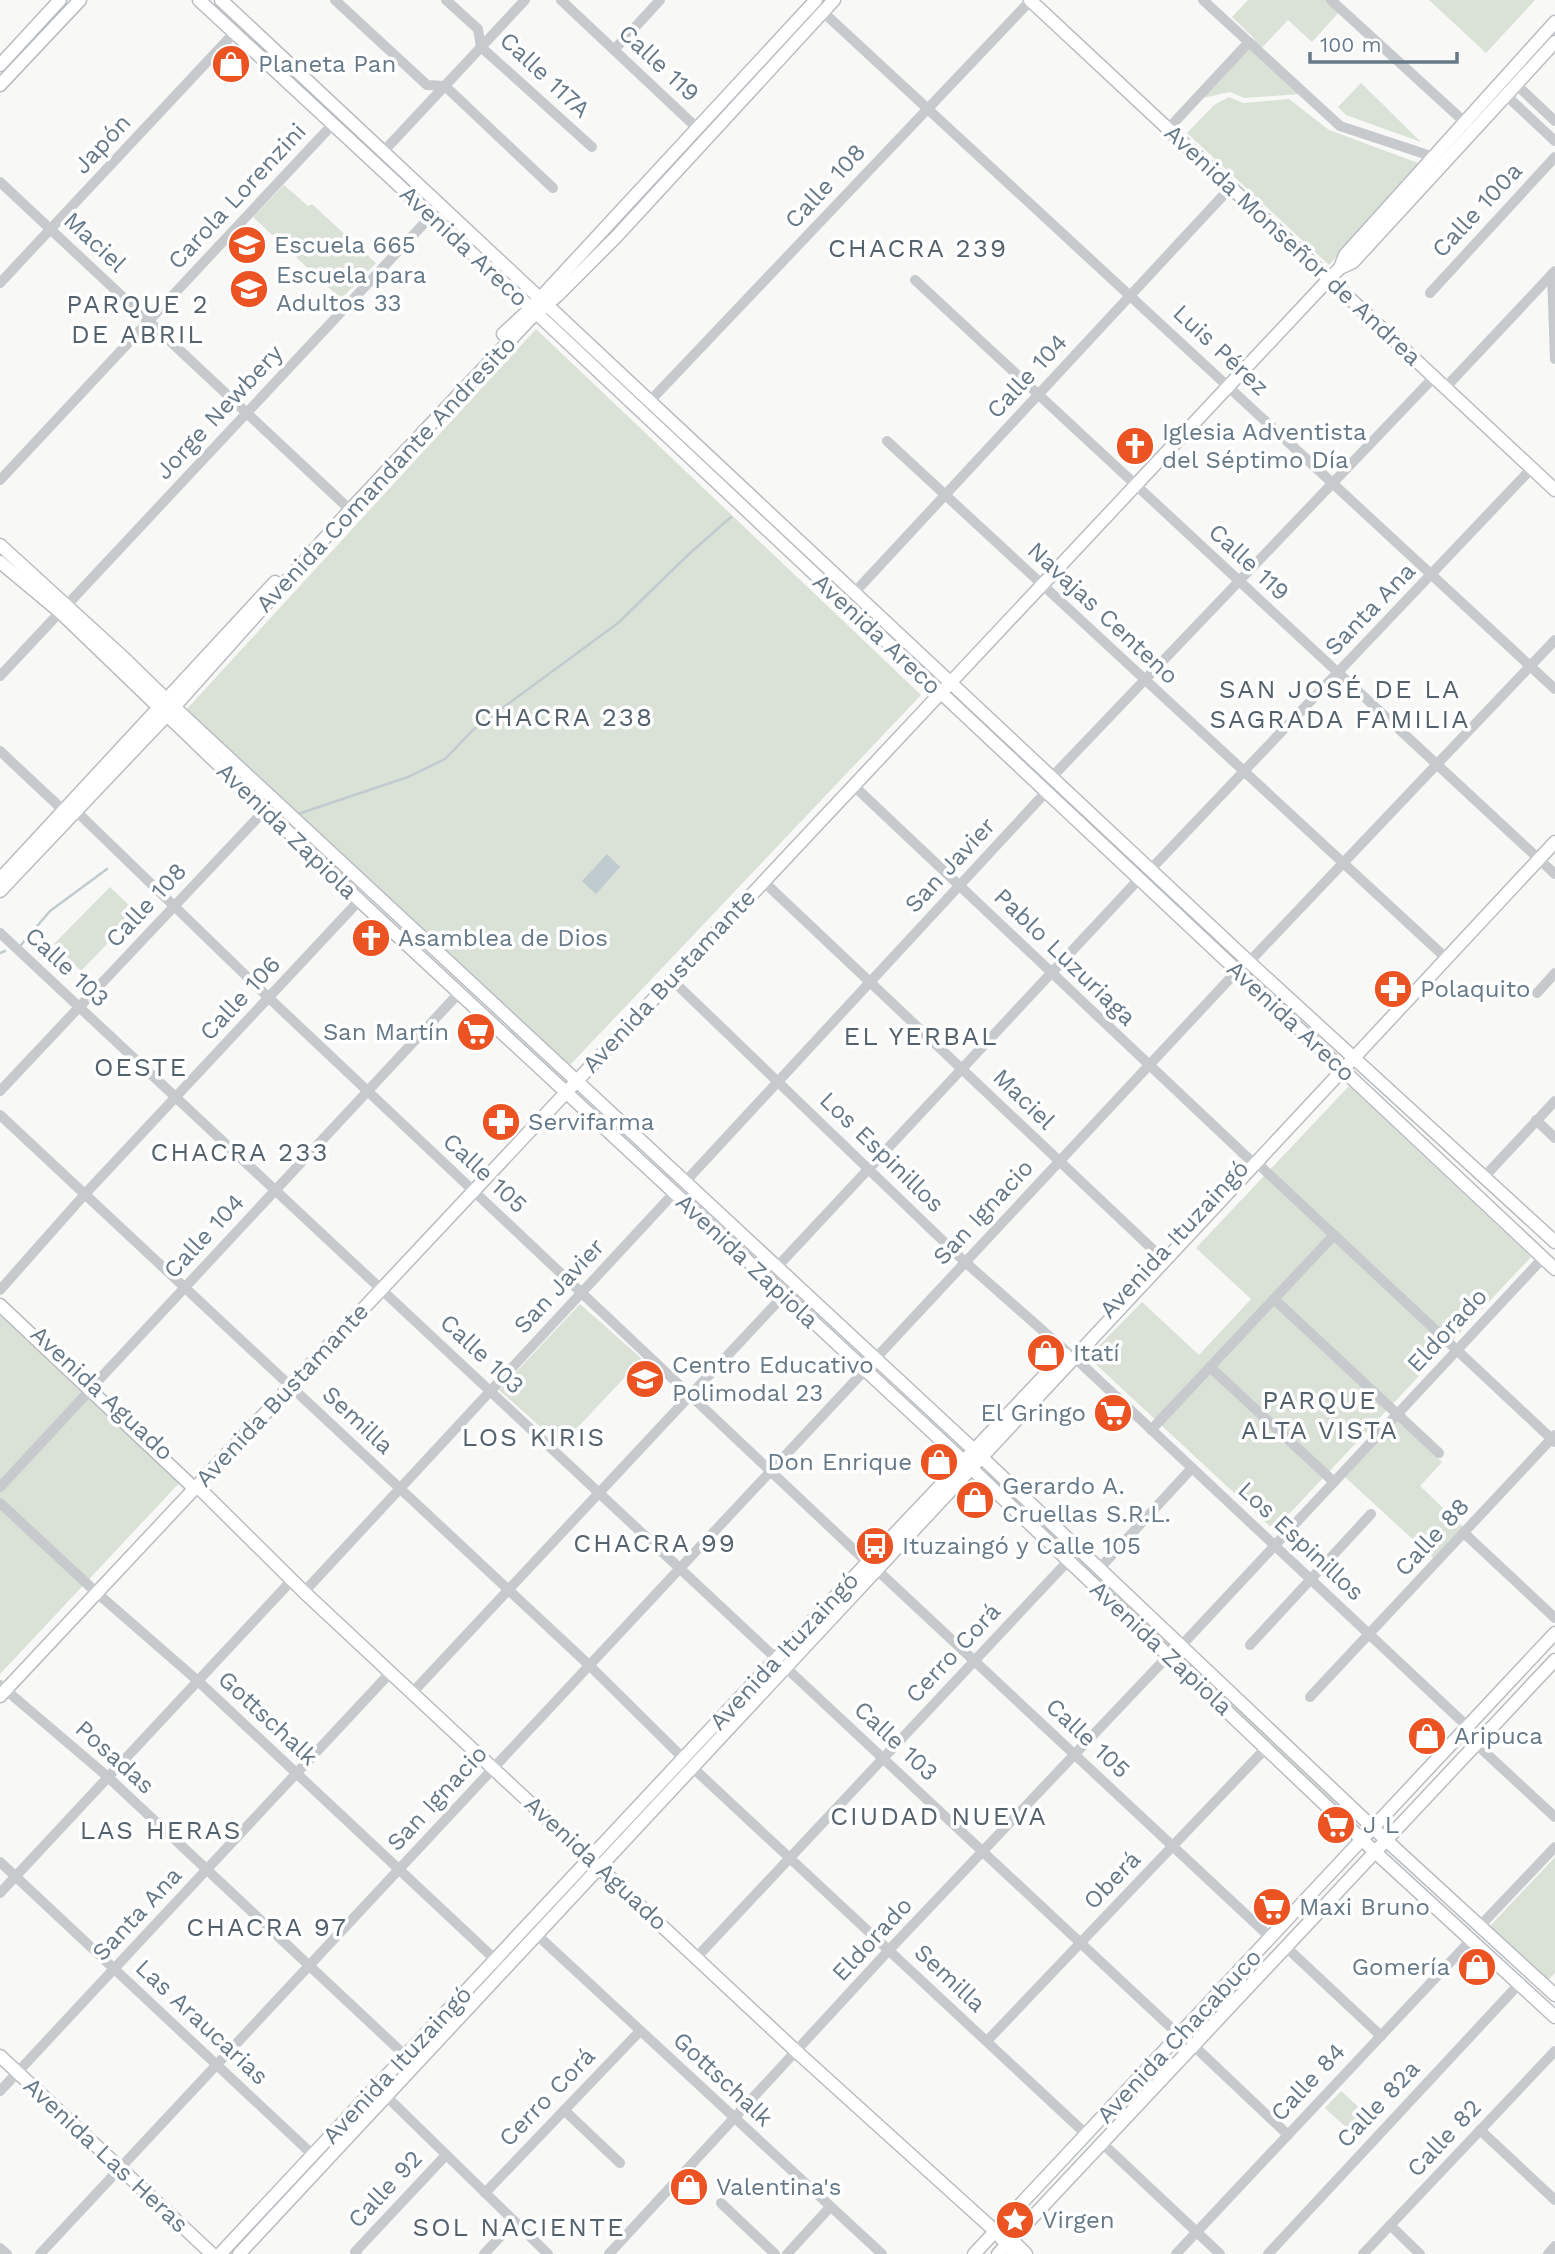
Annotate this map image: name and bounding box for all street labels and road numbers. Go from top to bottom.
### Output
street label: Calle 119 [613,19,705,107]
street label: Calle 117A [494,26,596,124]
street label: Japón [68,108,136,180]
street label: Carola Lorenzini [162,117,312,275]
street label: Avenida Monseñor de Andrea [1159,119,1427,371]
street label: Calle 108 [779,138,871,234]
street label: Calle 100a [1426,157,1528,263]
street label: Avenida Areco [394,180,534,312]
street label: Maciel [58,206,132,278]
street label: Luis Pérez [1167,299,1275,401]
street label: Calle 104 [981,328,1073,424]
street label: Avenida Comandante Andresito [250,330,522,618]
street label: Jorge Newbery [149,338,289,485]
street label: Calle 119 [1203,518,1295,606]
street label: Navajas Centeno [1022,536,1184,690]
street label: Santa Ana [1319,557,1421,661]
street label: Avenida Areco [807,568,947,700]
street label: Avenida Zapiola [211,757,363,905]
street label: San Javier [899,811,1001,918]
street label: Calle 108 [100,857,192,953]
street label: Pablo Luzuriaga [988,882,1142,1032]
street label: Avenida Bustamante [577,883,761,1079]
street label: Calle 103 [19,921,115,1013]
street label: Calle 106 [194,950,286,1046]
street label: Avenida Areco [1221,955,1361,1087]
street label: Maciel [987,1063,1061,1136]
street label: Los Espinillos [814,1086,950,1218]
street label: Calle 105 [437,1127,533,1219]
street label: San Ignacio [927,1153,1039,1271]
street label: Avenida Ituzaingó [1094,1154,1254,1324]
street label: Calle 104 [158,1188,250,1284]
street label: Avenida Zapiola [670,1188,824,1334]
street label: San Javier [508,1232,610,1339]
street label: Eldorado [1401,1282,1493,1378]
street label: Avenida Bustamante [190,1297,374,1493]
street label: Calle 103 [434,1308,530,1400]
street label: Avenida Aguado [25,1320,179,1466]
street label: Semilla [317,1380,399,1460]
street label: Los Espinillos [1232,1476,1370,1606]
street label: Calle 88 [1389,1492,1475,1582]
street label: Avenida Ituzaingó [704,1566,864,1736]
street label: Avenida Zapiola [1084,1575,1238,1721]
street label: Cerro Corá [900,1597,1006,1709]
street label: Gottschalk [213,1665,324,1771]
street label: Calle 105 [1040,1692,1136,1784]
street label: Calle 103 [848,1695,944,1787]
street label: Posadas [70,1714,160,1800]
street label: San Ignacio [381,1739,493,1857]
street label: Avenida Aguado [519,1790,673,1936]
street label: Oberá [1078,1845,1146,1915]
street label: Santa Ana [87,1861,187,1967]
street label: Eldorado [826,1891,918,1987]
street label: Semilla [909,1938,991,2018]
street label: Avenida Chacabuco [1091,1943,1267,2129]
street label: Las Araucarias [130,1953,274,2091]
street label: Avenida Ituzaingó [317,1980,477,2150]
street label: Gottschalk [668,2026,779,2132]
street label: Calle 84 [1265,2037,1351,2127]
street label: Cerro Corá [493,2042,601,2152]
street label: Calle 82a [1331,2055,1425,2153]
street label: Avenida Las Heras [18,2072,194,2238]
street label: Calle 82 [1401,2094,1487,2182]
street label: Calle 92 [342,2145,428,2233]

